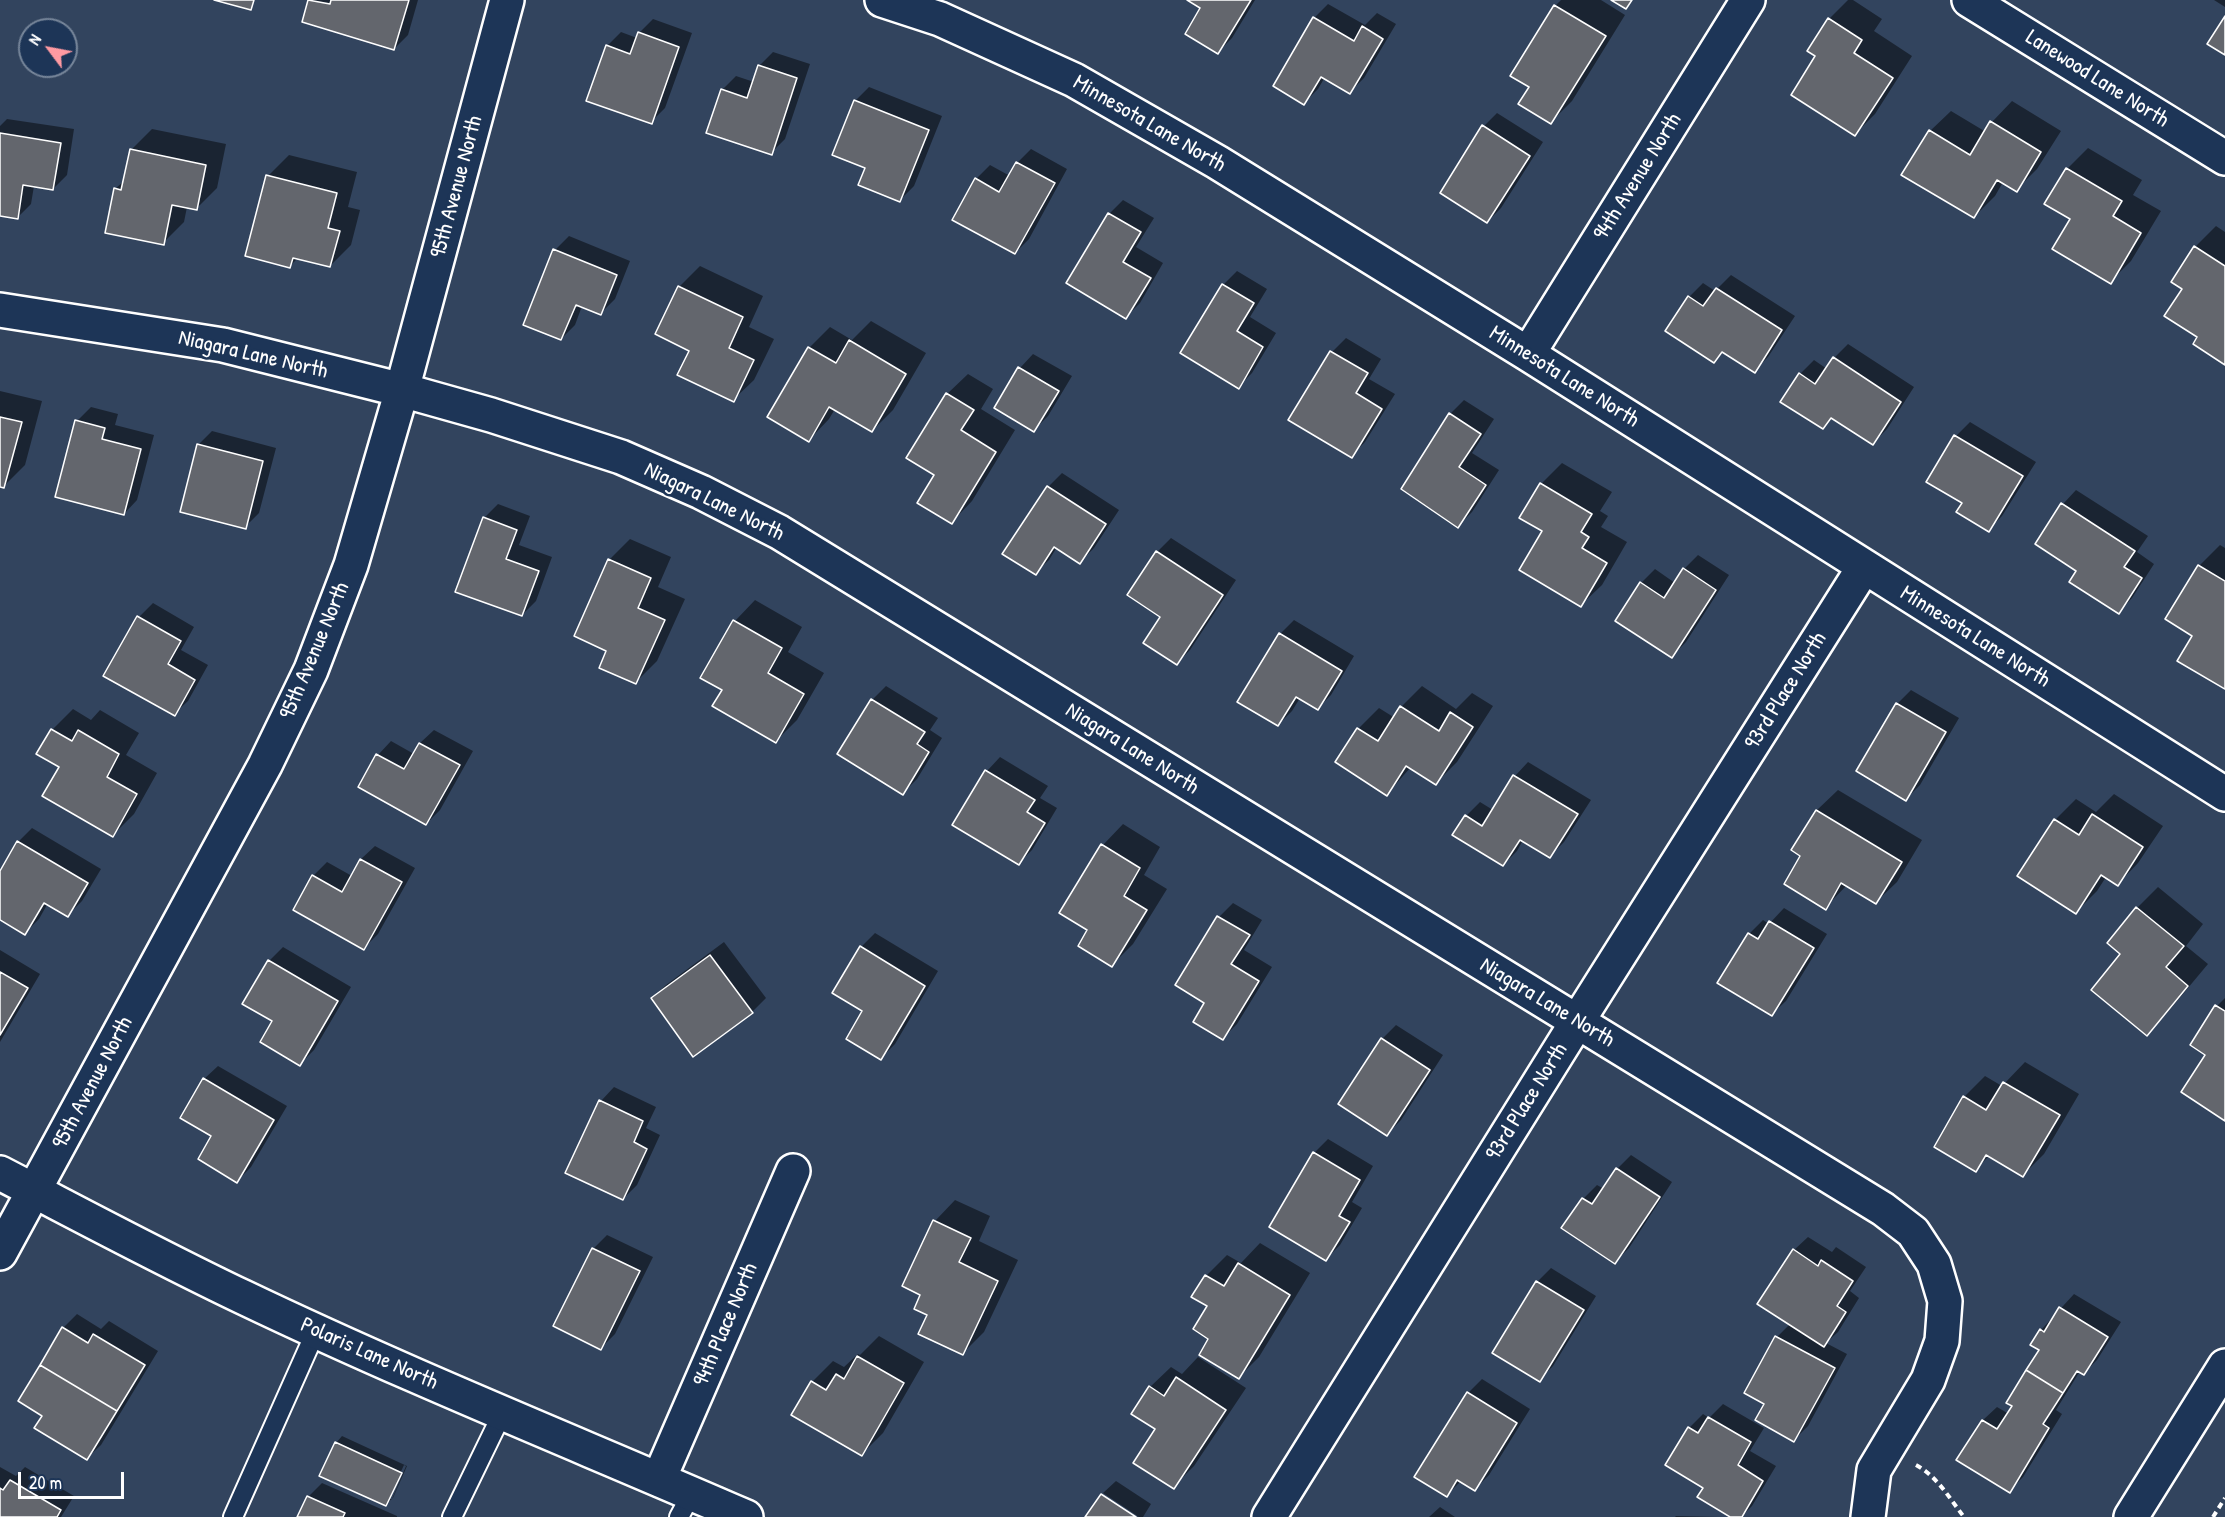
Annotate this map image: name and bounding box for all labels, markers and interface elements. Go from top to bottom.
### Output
north arrow [18,18,78,78]
street label: Lanewood Lane North [2021,24,2173,134]
text: N [23,30,46,49]
street label: Minnesota Lane North [1068,70,1230,178]
street label: 94th Avenue North [1588,109,1688,245]
street label: 95th Avenue North [425,113,489,261]
street label: Minnesota Lane North [1484,320,1644,434]
street label: Niagara Lane North [176,325,330,385]
street label: Niagara Lane North [640,457,788,547]
street label: 95th Avenue North [274,579,356,723]
street label: Minnesota Lane North [1895,580,2055,694]
street label: 93rd Place North [1739,627,1833,755]
street label: Niagara Lane North [1060,697,1204,801]
street label: Niagara Lane North [1475,952,1619,1054]
street label: 95th Avenue North [47,1012,139,1154]
street label: 93rd Place North [1480,1038,1574,1166]
street label: 94th Place North [688,1259,764,1391]
street label: Polaris Lane North [296,1312,442,1396]
scale bar [21,1460,128,1498]
text: 20 m [29,1470,62,1495]

